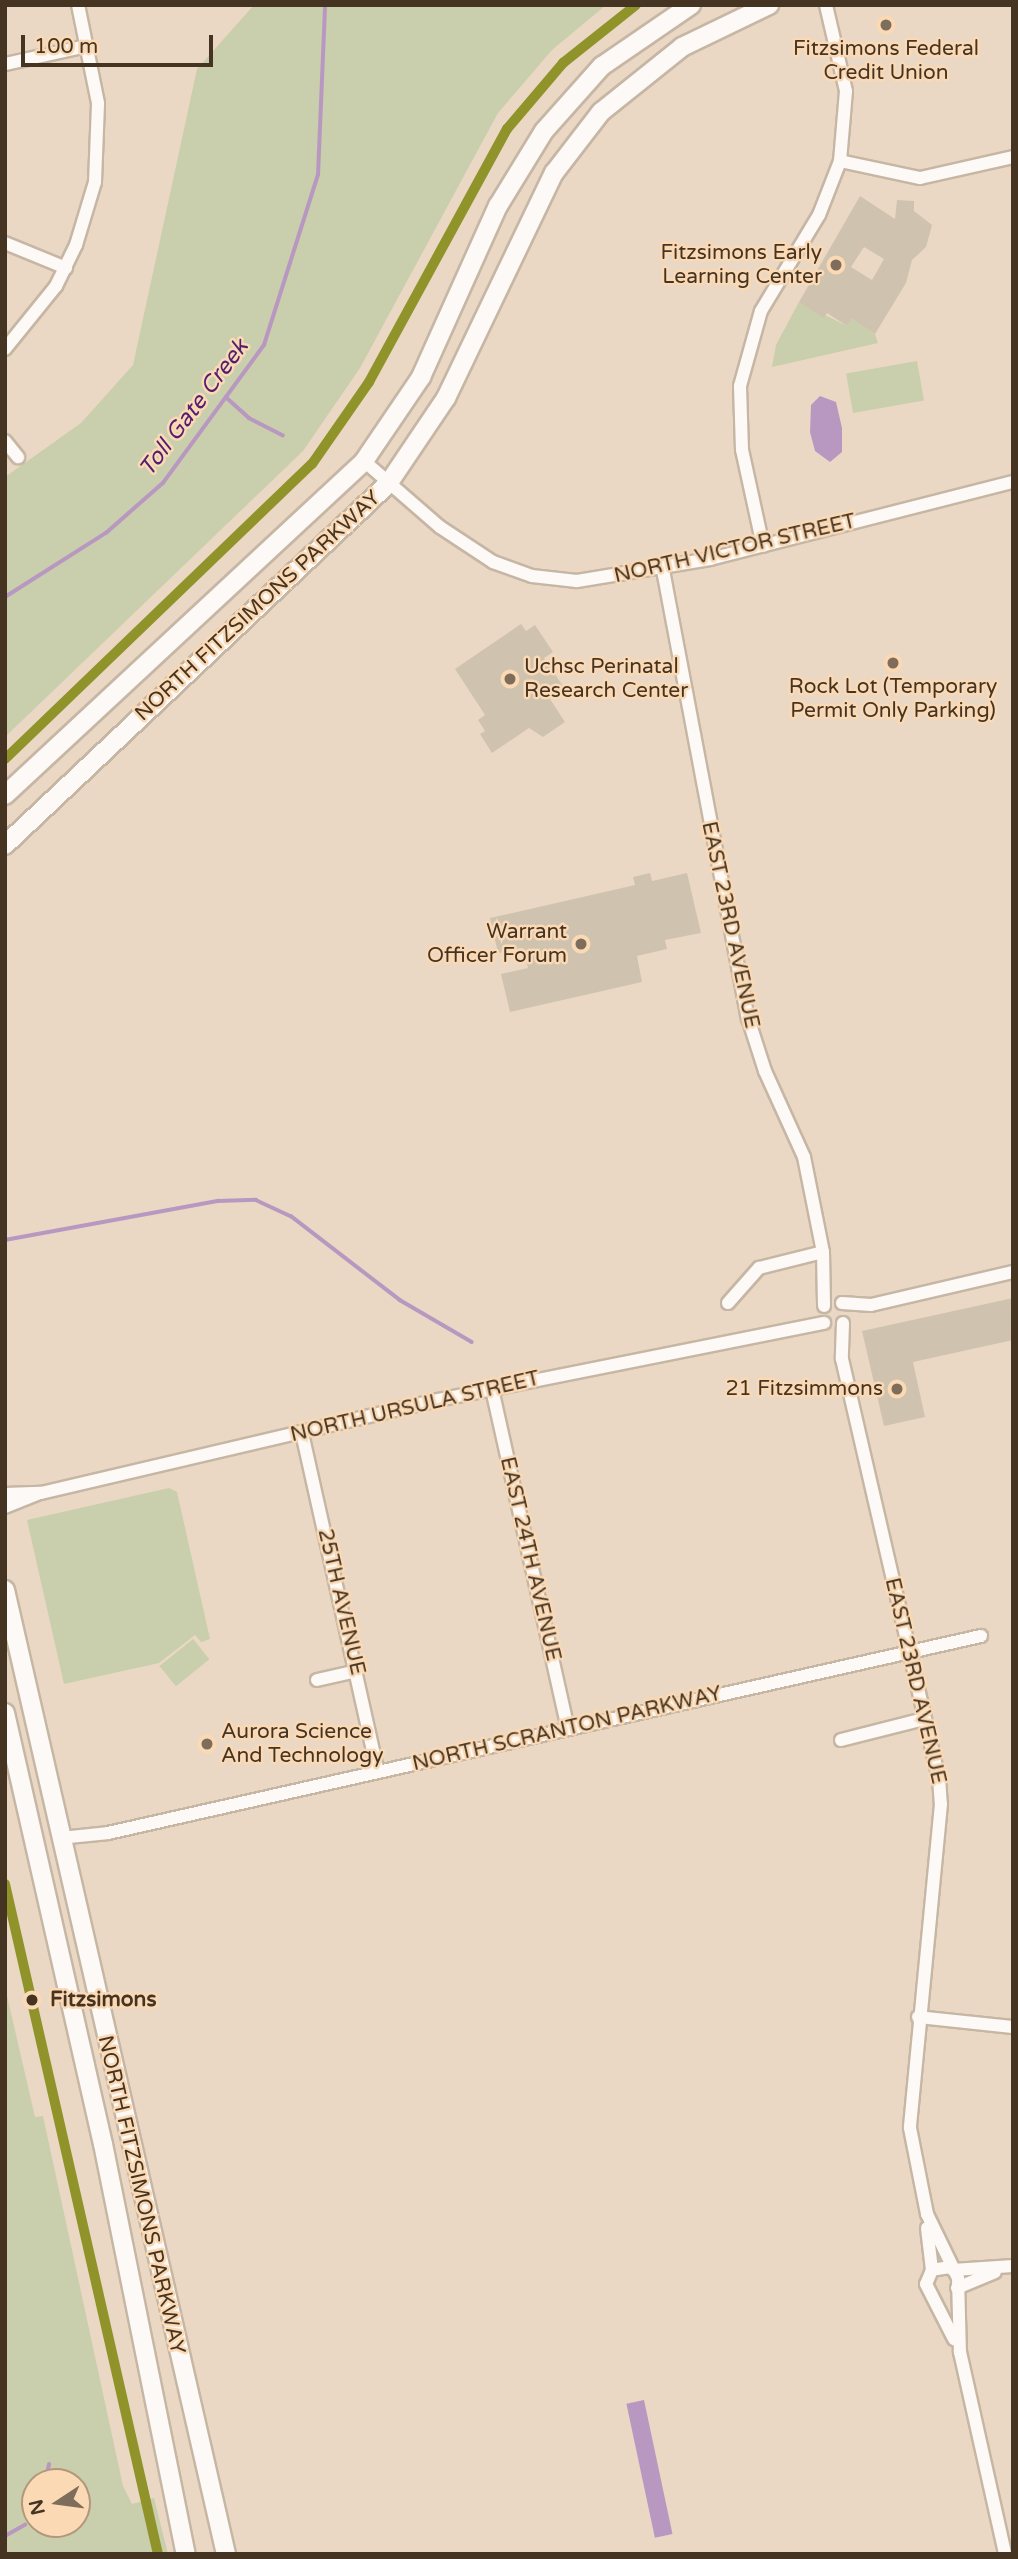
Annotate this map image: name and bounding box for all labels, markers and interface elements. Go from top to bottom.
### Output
marker: Fitzsimons Federal Credit Union [878,17,894,33]
scale bar [24,21,217,65]
text: 100 m [34,34,98,59]
place label: Fitzsimons Federal Credit Union [793,36,979,86]
place label: Fitzsimons Early Learning Center [660,240,822,290]
marker: Fitzsimons Early Learning Center [828,257,844,273]
water label: Toll Gate Creek [133,334,255,482]
street label: NORTH FITZSIMONS PARKWAY [130,485,386,727]
street label: NORTH VICTOR STREET [612,509,858,589]
place label: Uchsc Perinatal Research Center [524,654,688,704]
marker: Rock Lot (Temporary Permit Only Parking) [885,655,901,671]
marker: Uchsc Perinatal Research Center [502,671,518,687]
place label: Rock Lot (Temporary Permit Only Parking) [789,674,997,724]
street label: EAST 23RD AVENUE [696,819,764,1031]
place label: Warrant Officer Forum [427,919,567,969]
marker: Warrant Officer Forum [573,936,589,952]
street label: NORTH URSULA STREET [288,1366,542,1448]
place label: 21 Fitzsimmons [725,1376,883,1402]
marker: 21 Fitzsimmons [889,1381,905,1397]
street label: EAST 24TH AVENUE [494,1454,566,1664]
street label: 25TH AVENUE [312,1526,370,1678]
street label: EAST 23RD AVENUE [879,1575,951,1787]
street label: NORTH SCRANTON PARKWAY [410,1681,724,1777]
place label: Aurora Science And Technology [221,1719,383,1769]
marker: Aurora Science And Technology [199,1736,215,1752]
place label: Fitzsimons [50,1987,156,2013]
marker: Fitzsimons [21,1989,43,2011]
street label: NORTH FITZSIMONS PARKWAY [92,2033,190,2357]
north arrow [21,2468,91,2538]
text: N [25,2497,50,2517]

